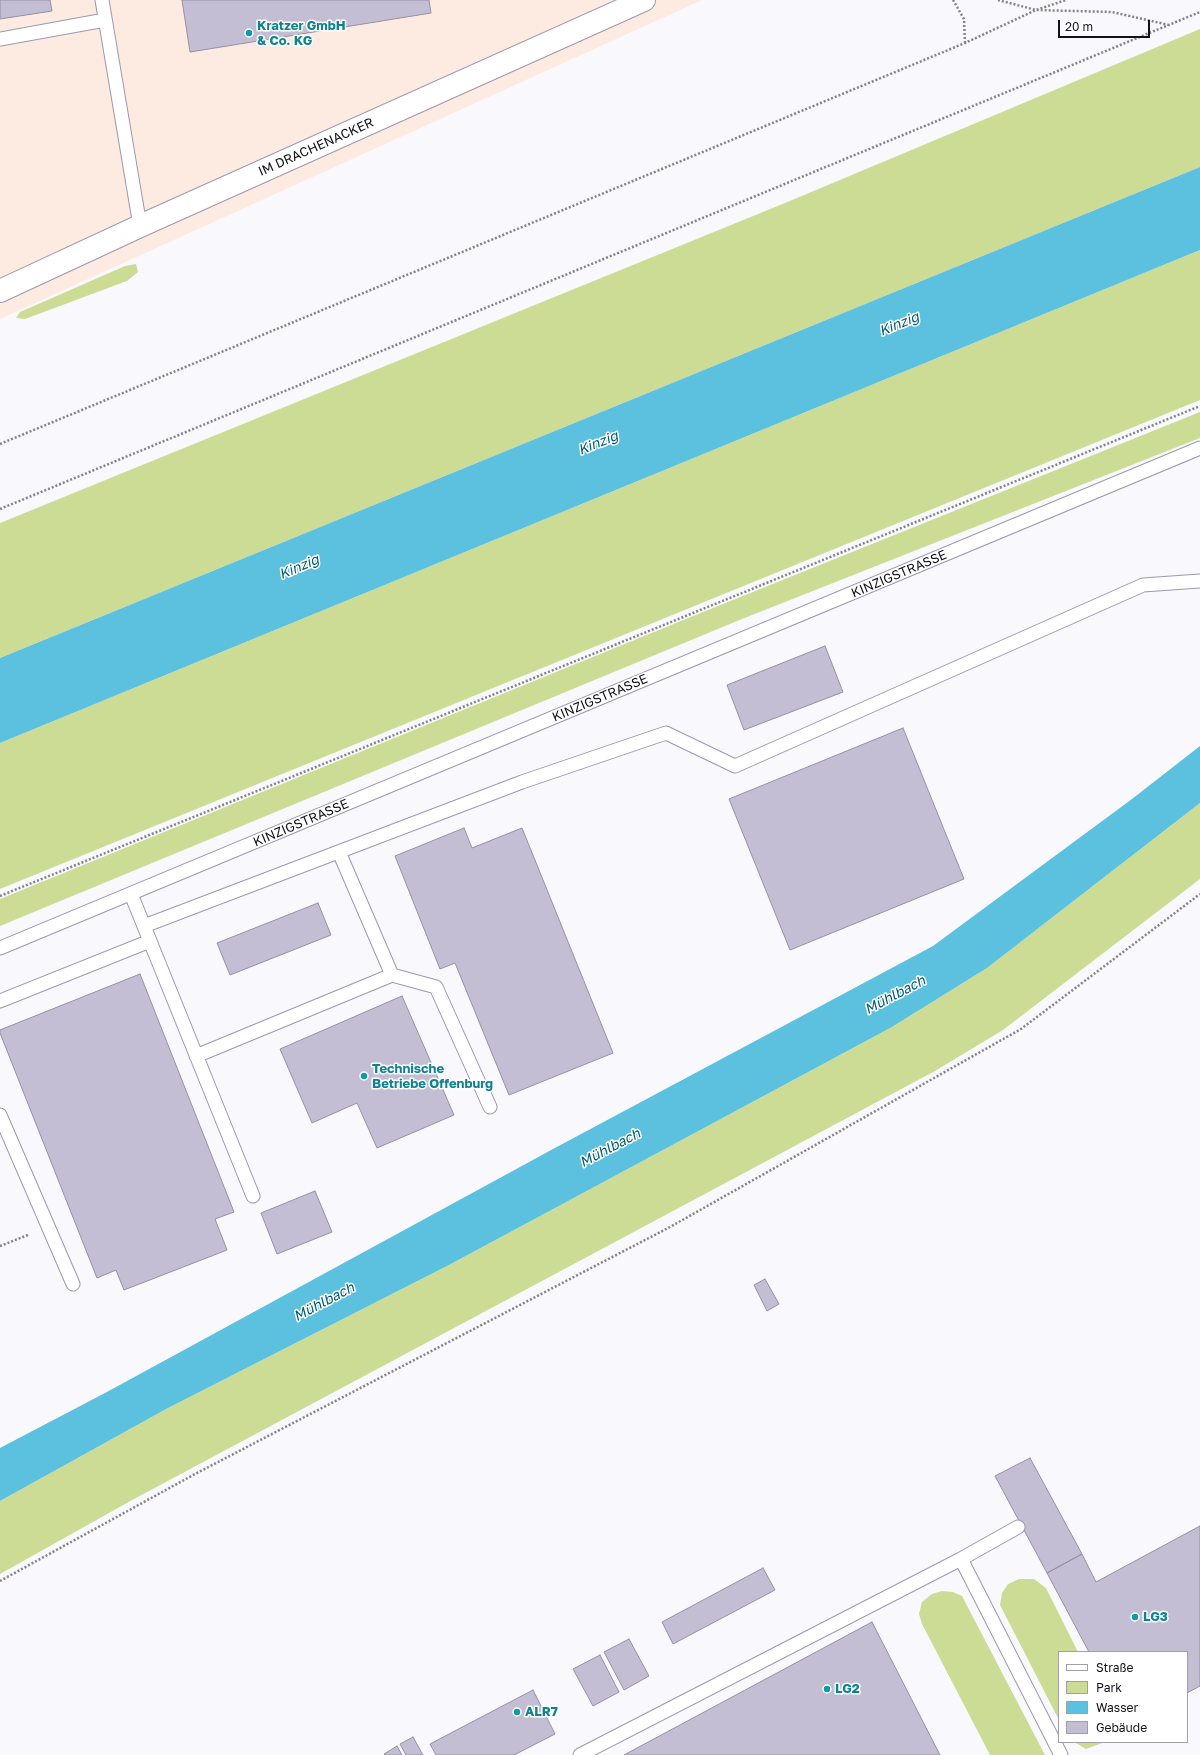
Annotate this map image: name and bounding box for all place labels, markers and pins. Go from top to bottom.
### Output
place label: Kratzer GmbH & Co. KG [257,18,346,49]
marker: Kratzer GmbH & Co. KG [244,28,254,38]
place label: Technische Betriebe Offenburg [372,1061,493,1092]
marker: Technische Betriebe Offenburg [359,1071,369,1081]
place label: LG3 [1143,1609,1168,1625]
marker: LG3 [1130,1612,1140,1622]
place label: LG2 [835,1681,860,1697]
marker: LG2 [822,1684,832,1694]
place label: ALR7 [525,1704,558,1720]
marker: ALR7 [512,1707,522,1717]

